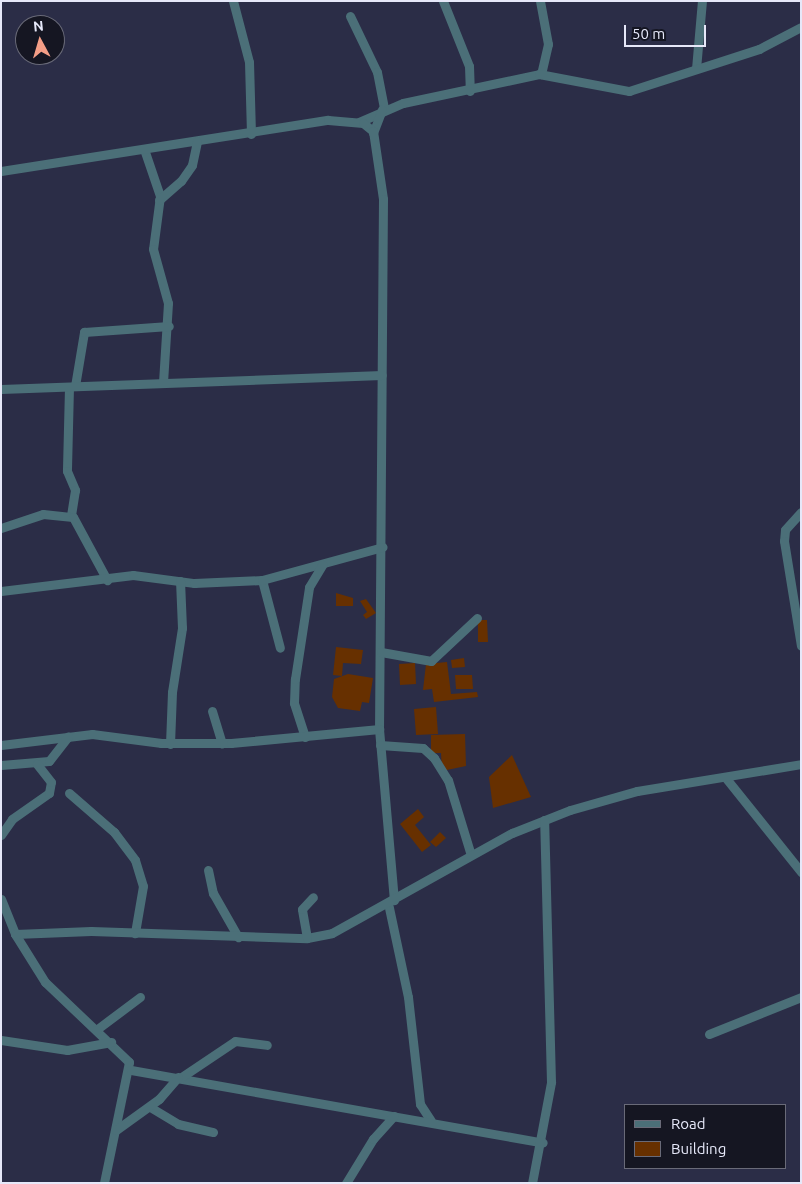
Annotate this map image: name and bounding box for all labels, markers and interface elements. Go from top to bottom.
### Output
north arrow [15,15,65,65]
scale bar [627,15,710,47]
text: N [32,18,45,35]
text: 50 m [632,25,665,42]
legend [624,1104,787,1169]
text: Road [671,1115,706,1132]
text: Building [671,1140,726,1157]

